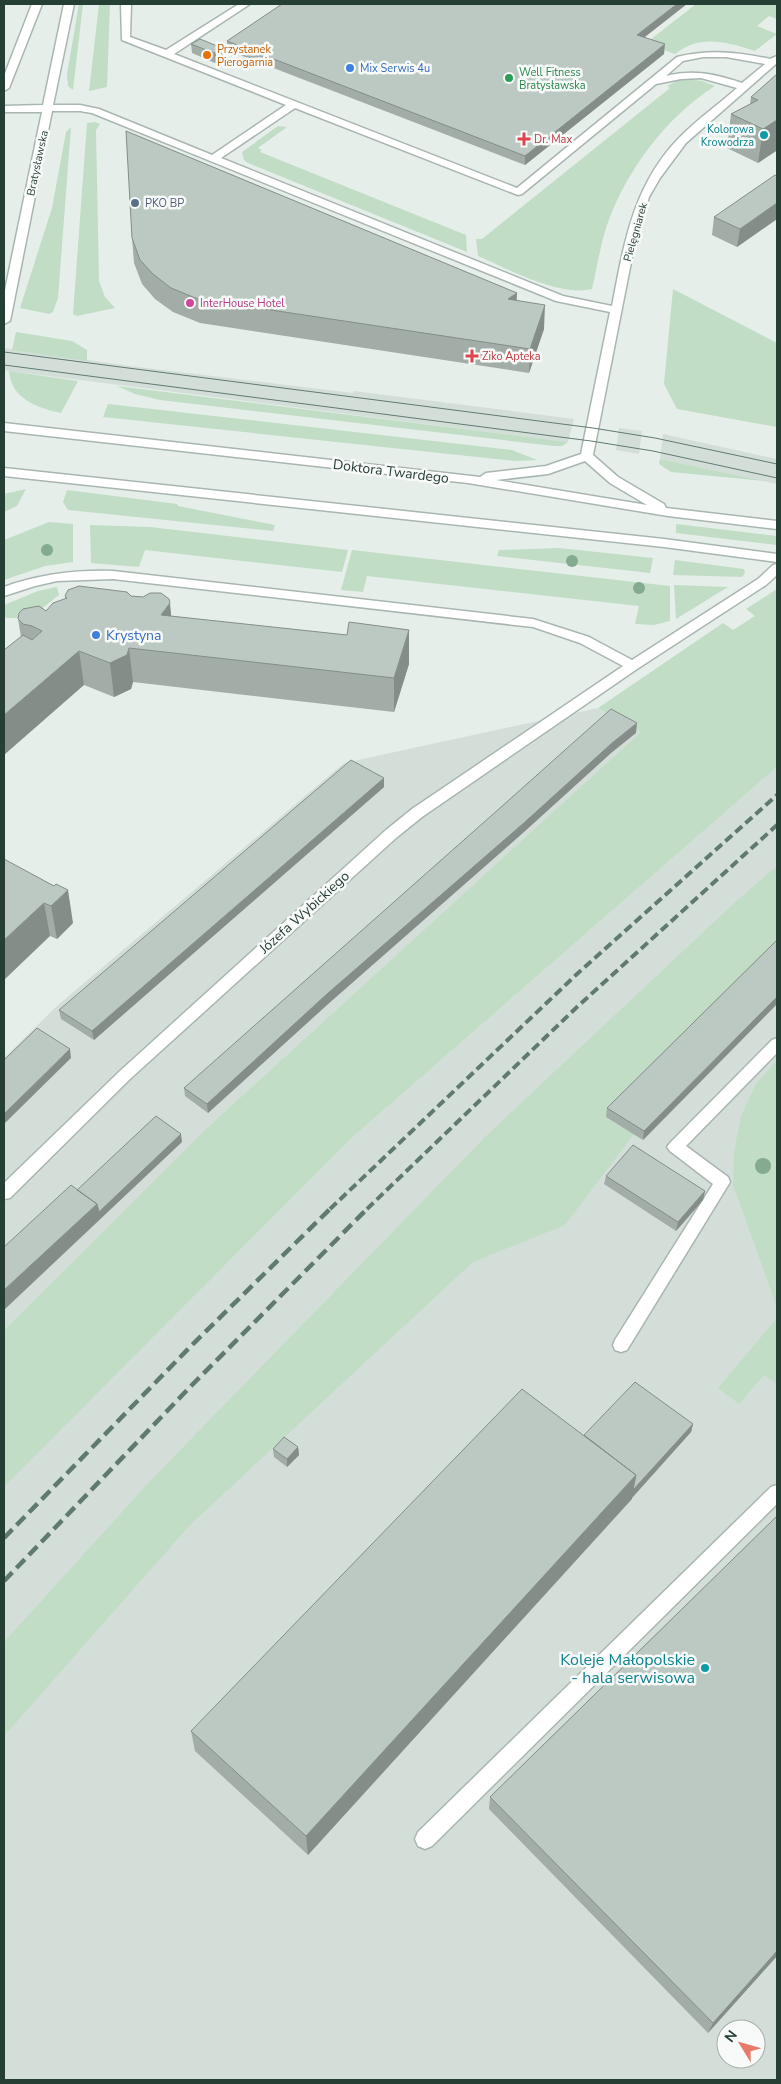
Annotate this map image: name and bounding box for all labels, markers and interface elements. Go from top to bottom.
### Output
place label: Przystanek Pierogarnia [217,42,273,70]
marker: Przystanek Pierogarnia [201,49,213,61]
place label: Mix Serwis 4u [360,61,430,76]
marker: Mix Serwis 4u [344,62,356,74]
place label: Well Fitness Bratysławska [519,65,586,93]
marker: Well Fitness Bratysławska [503,72,515,84]
place label: Kolorowa Krowodrza [701,122,754,150]
street label: Bratysławska [23,129,52,197]
marker: Kolorowa Krowodrza [758,129,770,141]
place label: Dr. Max [534,132,572,147]
marker: Dr. Max [518,133,530,145]
place label: PKO BP [145,196,184,211]
marker: PKO BP [129,197,141,209]
street label: Pielęgniarek [620,200,651,263]
place label: InterHouse Hotel [200,296,285,311]
marker: InterHouse Hotel [184,297,196,309]
place label: Ziko Apteka [482,349,541,364]
marker: Ziko Apteka [466,350,478,362]
street label: Doktora Twardego [332,455,450,488]
place label: Krystyna [106,626,161,645]
marker: Krystyna [90,629,102,641]
street label: Józefa Wybickiego [254,867,354,959]
place label: Koleje Małopolskie - hala serwisowa [560,1649,695,1689]
marker: Koleje Małopolskie - hala serwisowa [699,1662,711,1674]
north arrow [716,2019,766,2069]
text: N [720,2027,742,2046]

